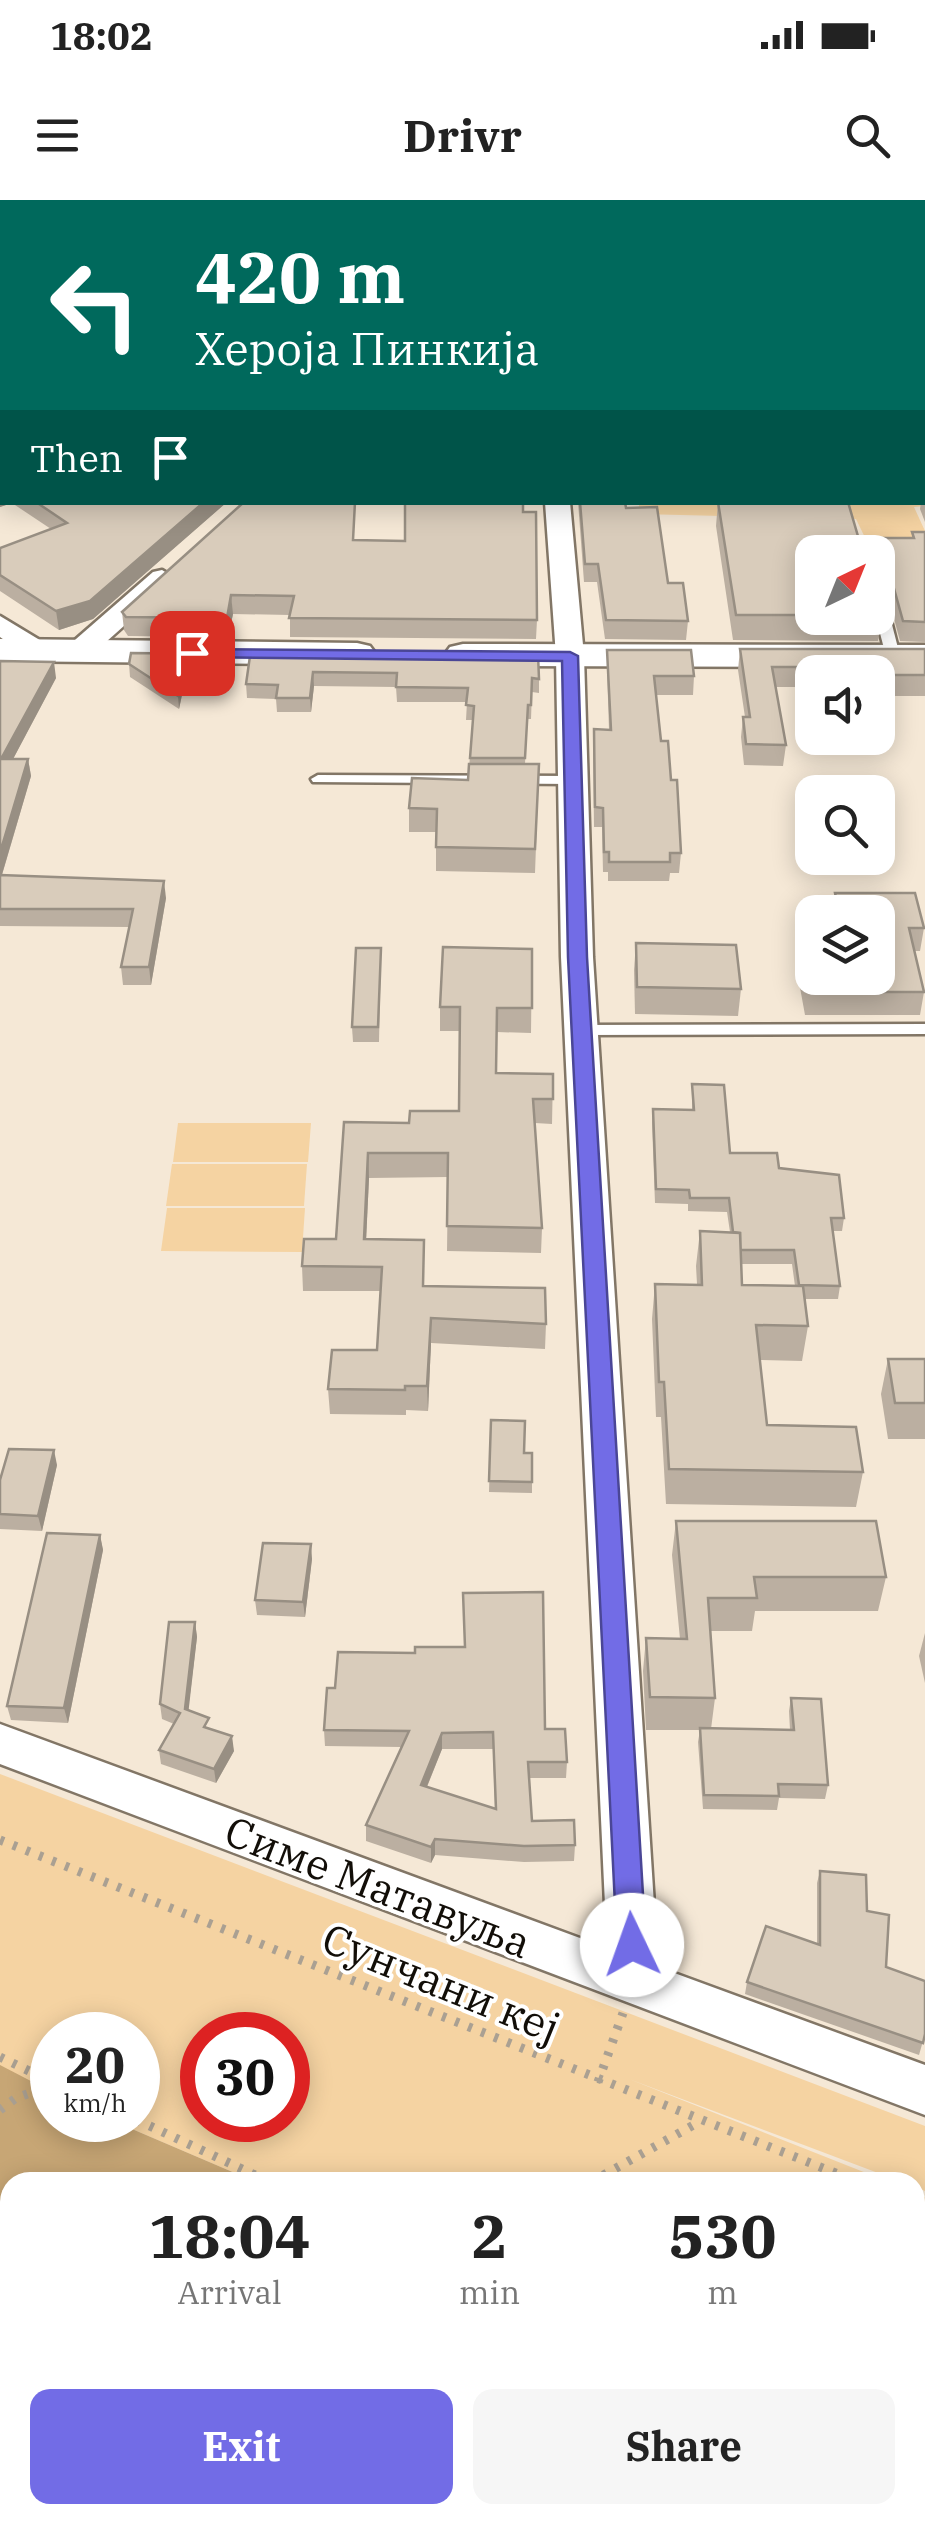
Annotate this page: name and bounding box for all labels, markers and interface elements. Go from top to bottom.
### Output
text: 18:02 [50,11,153,60]
text: Drivr [403,106,522,164]
icon: menu [30,108,85,163]
icon: search [840,108,895,163]
text: 420 m [195,231,405,322]
icon: left [30,240,160,370]
text: Хероја Пинкија [195,319,539,377]
icon: arrive [143,430,198,485]
text: Then [30,433,123,482]
north arrow [795,535,895,635]
map controls [795,535,895,995]
pin [150,611,235,696]
icon: arrive [165,626,220,681]
button: sound [795,655,895,755]
button: search [795,775,895,875]
button: layers [795,895,895,995]
street label: Симе Матавуља [218,1803,539,1970]
position arrow [580,1893,684,1997]
street label: Сунчани кеј [315,1910,568,2055]
speed limit sign: 30 [180,2012,310,2142]
text: 20 [65,2032,125,2097]
text: km/h [63,2086,127,2119]
text: 18:04 [148,2196,311,2275]
text: 2 [472,2196,508,2275]
text: 530 [669,2196,777,2275]
text: Arrival [177,2271,282,2313]
text: min [459,2271,520,2313]
text: m [707,2271,738,2313]
button: Exit [30,2389,453,2504]
button: Share [473,2389,895,2504]

